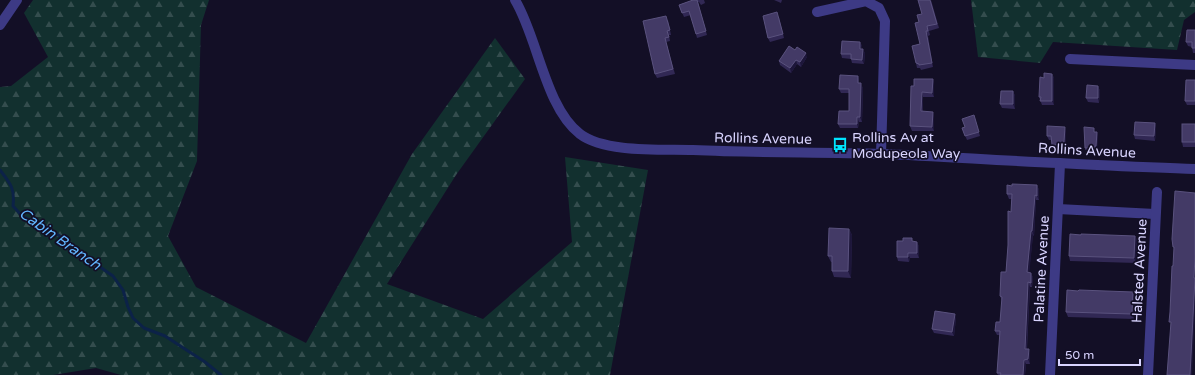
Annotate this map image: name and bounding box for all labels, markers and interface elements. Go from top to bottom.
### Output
street label: Rollins Avenue [714,129,812,148]
place label: Rollins Av at Modupeola Way [852,129,961,162]
bus stop icon: Rollins Av at Modupeola Way [831,136,849,154]
street label: Rollins Avenue [1038,139,1136,162]
water label: Cabin Branch [16,204,105,274]
street label: Palatine Avenue [1030,215,1053,323]
street label: Halsted Avenue [1128,218,1151,324]
scale bar [1059,341,1140,367]
text: 50 m [1065,348,1094,362]

